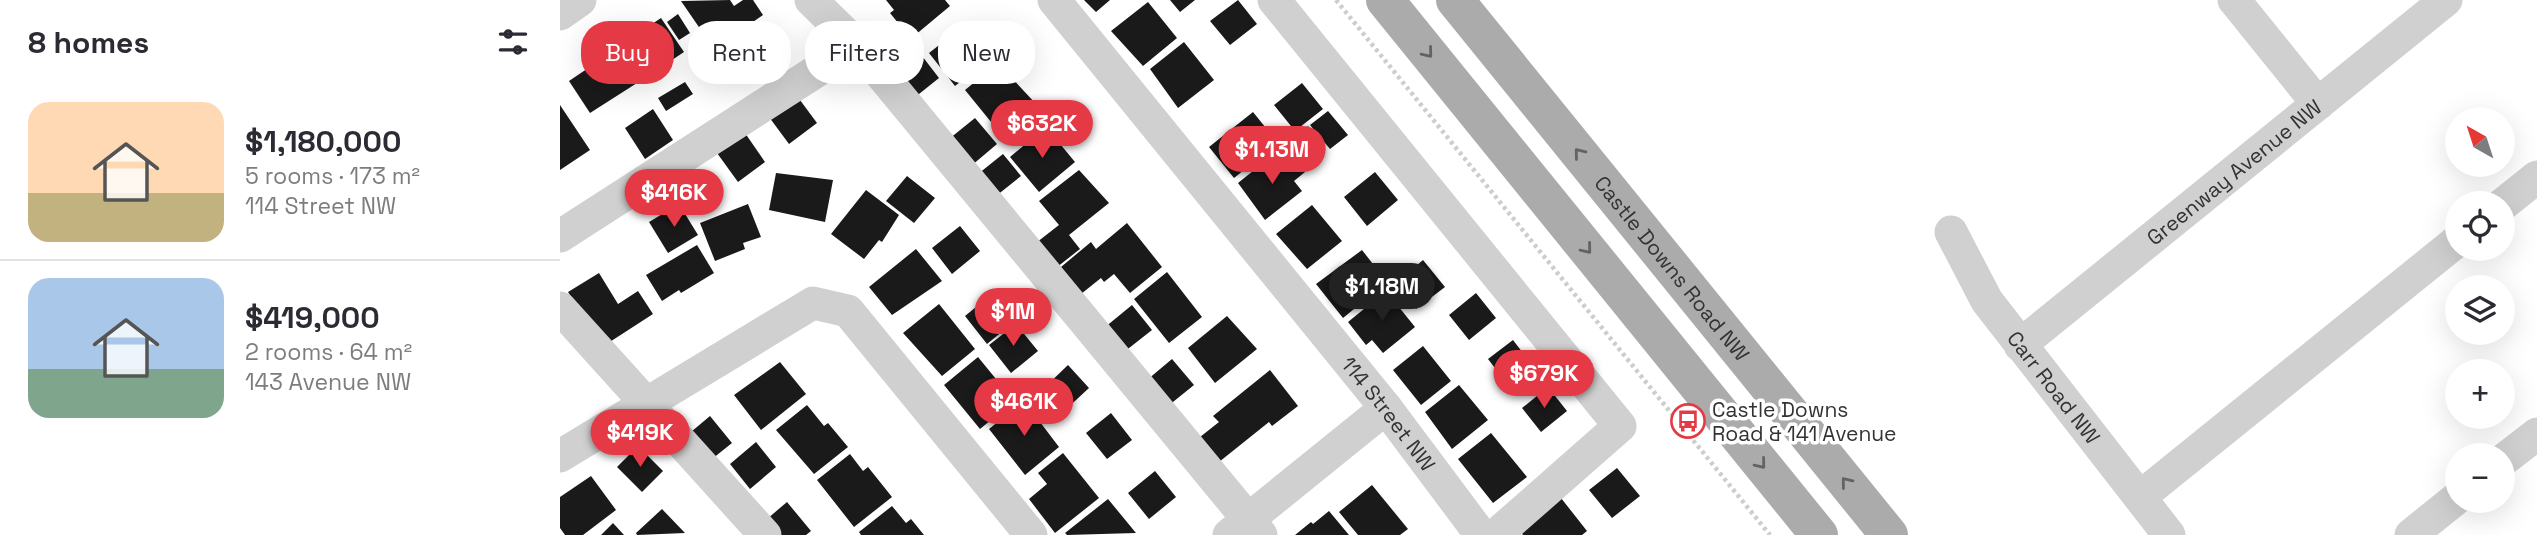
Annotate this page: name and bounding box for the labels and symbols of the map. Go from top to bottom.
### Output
one-way arrow [1420,46,1433,58]
street label: Greenway Avenue NW [2141,93,2327,251]
pin: $632K [993,100,1091,160]
north arrow [2445,107,2515,177]
pin: $1.13M [1215,127,1329,186]
one-way arrow [1575,149,1587,162]
pin: $416K [625,170,723,229]
street label: Castle Downs Road NW [1589,170,1756,366]
one-way arrow [1579,240,1591,253]
pin: $1.18M [1325,264,1439,323]
pin: $1M [979,288,1047,348]
street label: Carr Road NW [2002,325,2106,449]
pin: $679K [1495,350,1593,410]
street label: 114 Street NW [1336,351,1442,476]
pin: $461K [975,378,1073,438]
place label: Castle Downs Road & 141 Avenue [1712,396,1896,447]
bus stop icon: Castle Downs Road & 141 Avenue [1669,402,1707,440]
pin: $419K [591,410,689,469]
one-way arrow [1753,455,1765,468]
one-way arrow [1842,478,1854,491]

